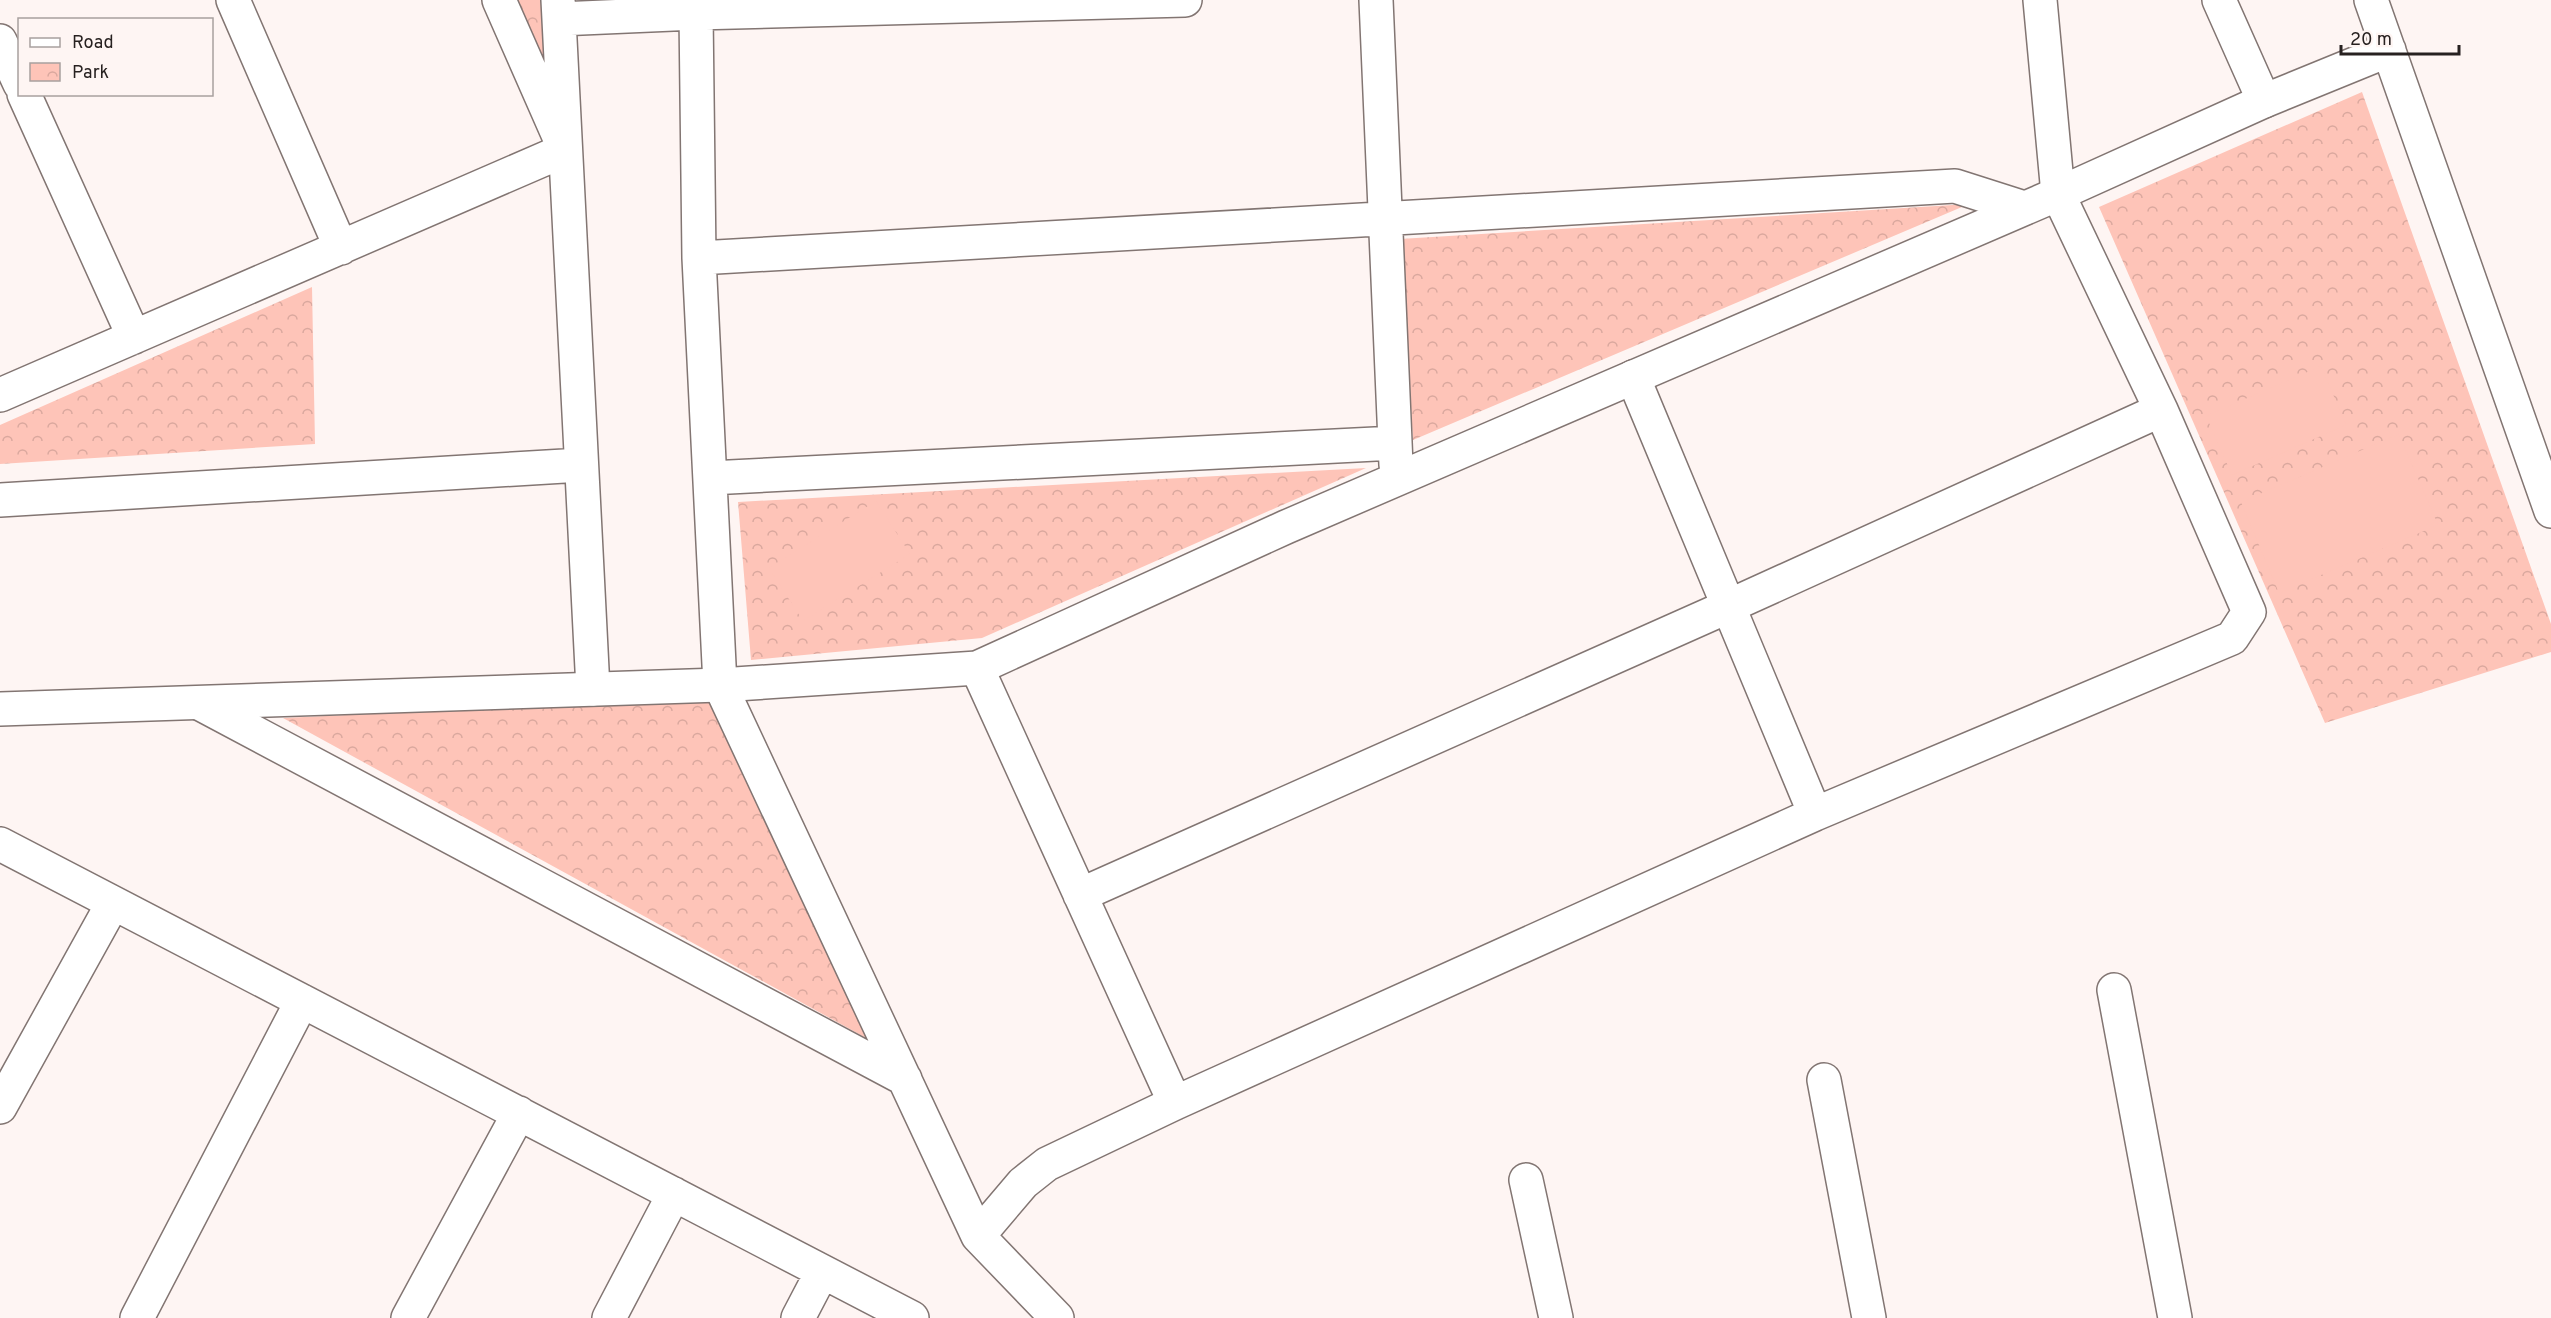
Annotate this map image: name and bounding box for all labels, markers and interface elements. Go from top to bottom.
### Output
legend [18,18,213,96]
scale bar [2341,18,2460,56]
text: 20 m [2350,29,2392,52]
text: Road [72,32,114,55]
text: Park [72,62,109,85]

